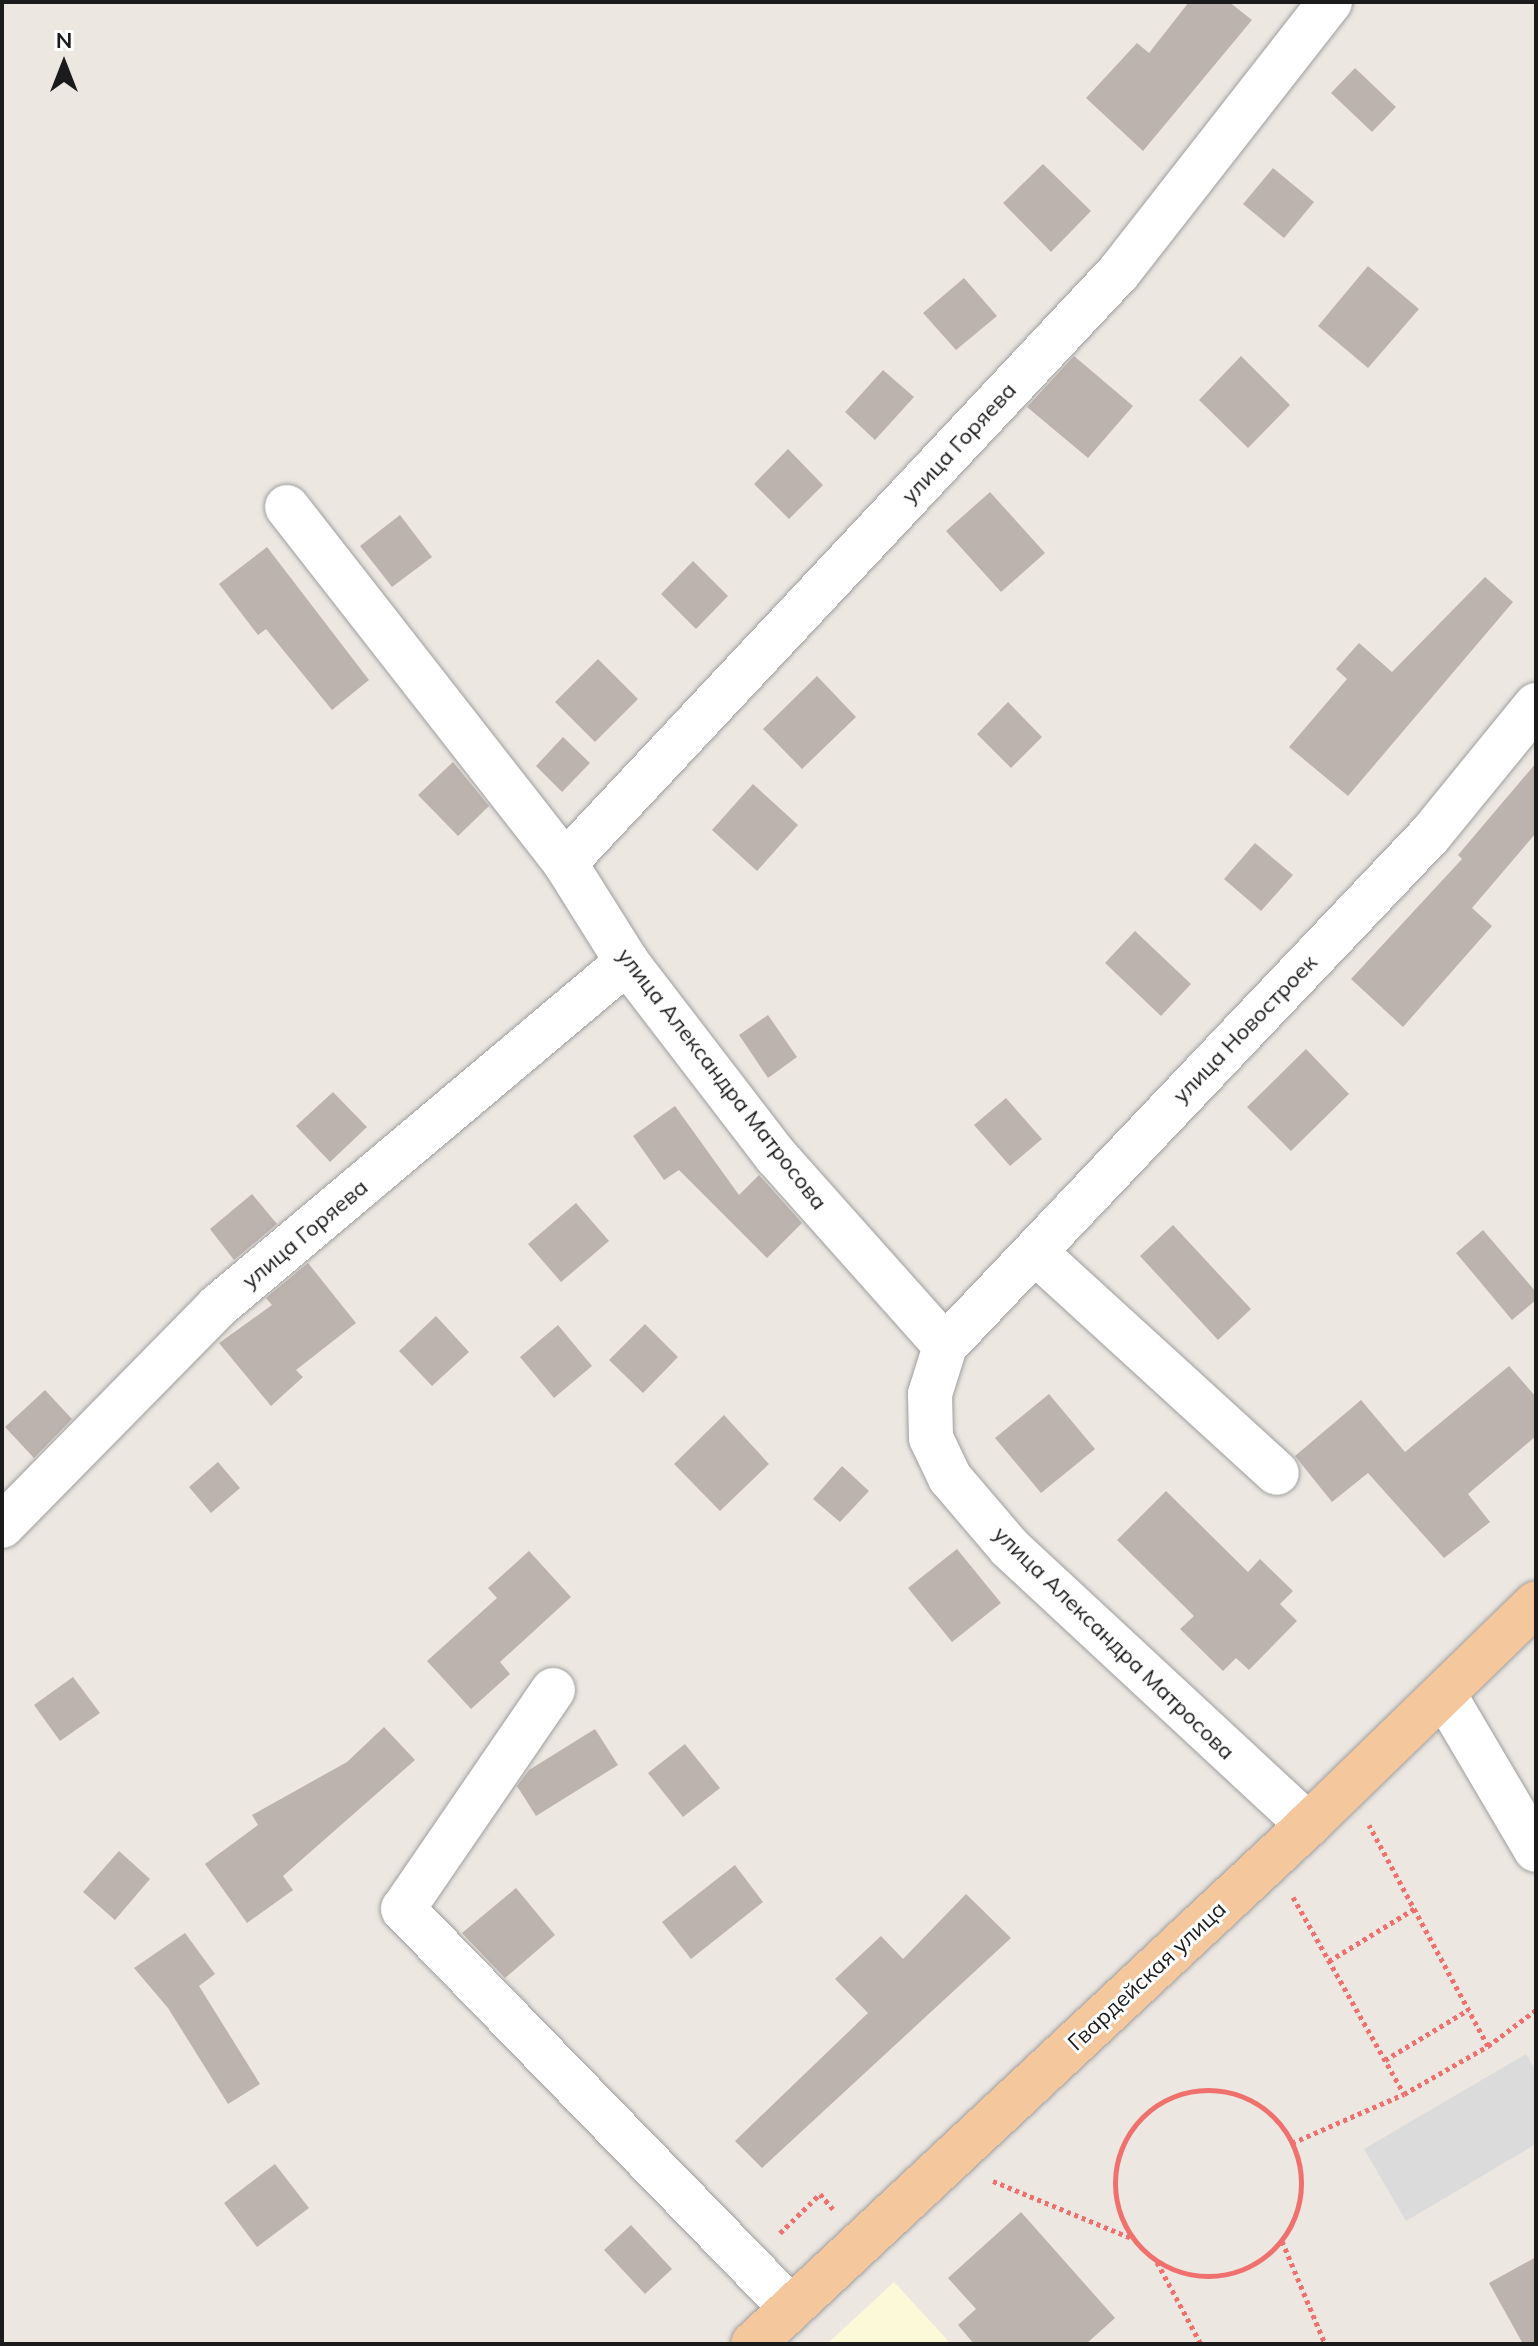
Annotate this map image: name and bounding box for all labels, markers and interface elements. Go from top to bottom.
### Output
north arrow [24,24,104,104]
text: N [56,26,72,54]
street label: улица Горяева [896,377,1022,509]
street label: улица Александра Матросова [612,943,832,1215]
street label: улица Новостроек [1167,949,1323,1109]
street label: улица Горяева [237,1174,373,1294]
street label: улица Александра Матросова [988,1521,1240,1765]
street label: Гвардейская улица [1062,1896,1232,2056]

